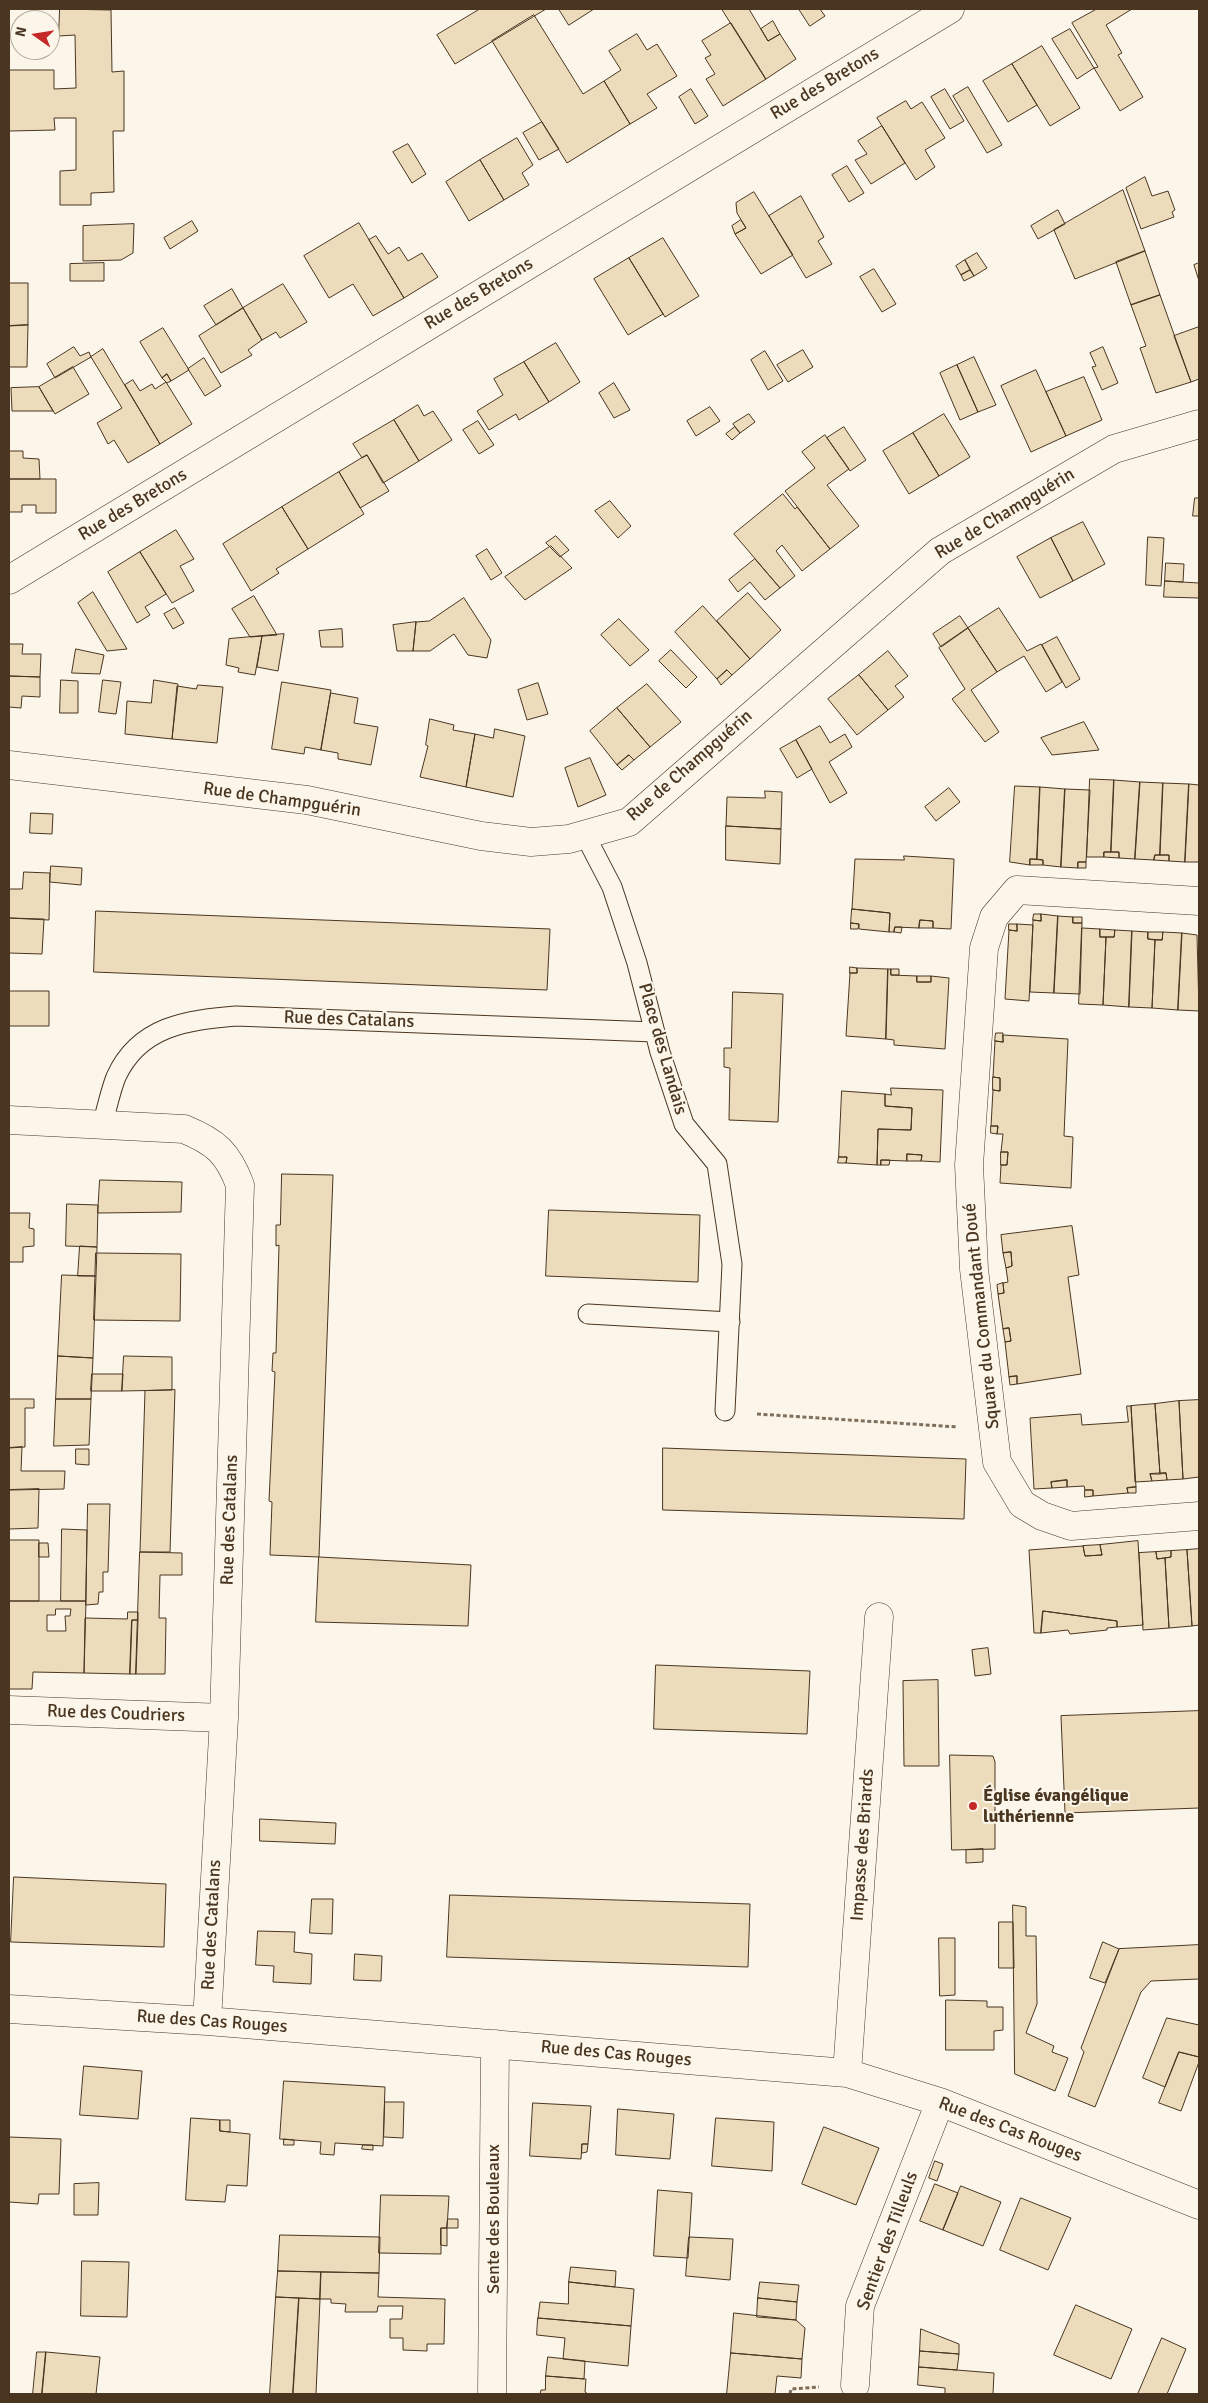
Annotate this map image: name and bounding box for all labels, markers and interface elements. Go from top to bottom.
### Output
north arrow [10,10,60,60]
text: N [11,25,30,38]
street label: Rue des Bretons [767,43,883,125]
street label: Rue des Bretons [421,253,537,335]
street label: Rue des Bretons [75,464,191,546]
street label: Rue de Champguérin [931,464,1079,564]
street label: Rue de Champguérin [623,706,757,826]
street label: Rue de Champguérin [202,778,362,822]
street label: Place des Landais [633,981,691,1117]
street label: Rue des Catalans [283,1007,415,1033]
street label: Square du Commandant Doué [959,1202,1005,1430]
street label: Rue des Catalans [217,1454,243,1586]
street label: Rue des Coudriers [46,1701,186,1727]
street label: Impasse des Briards [847,1768,879,1922]
place label: Église évangélique luthérienne [983,1785,1129,1828]
marker: Église évangélique luthérienne [967,1800,979,1812]
street label: Rue des Catalans [198,1859,226,1991]
street label: Rue des Cas Rouges [136,2006,288,2038]
street label: Rue des Cas Rouges [540,2037,692,2071]
street label: Rue des Cas Rouges [935,2093,1085,2167]
street label: Sente des Bouleaux [483,2144,505,2294]
street label: Sentier des Tilleuls [853,2169,923,2313]

